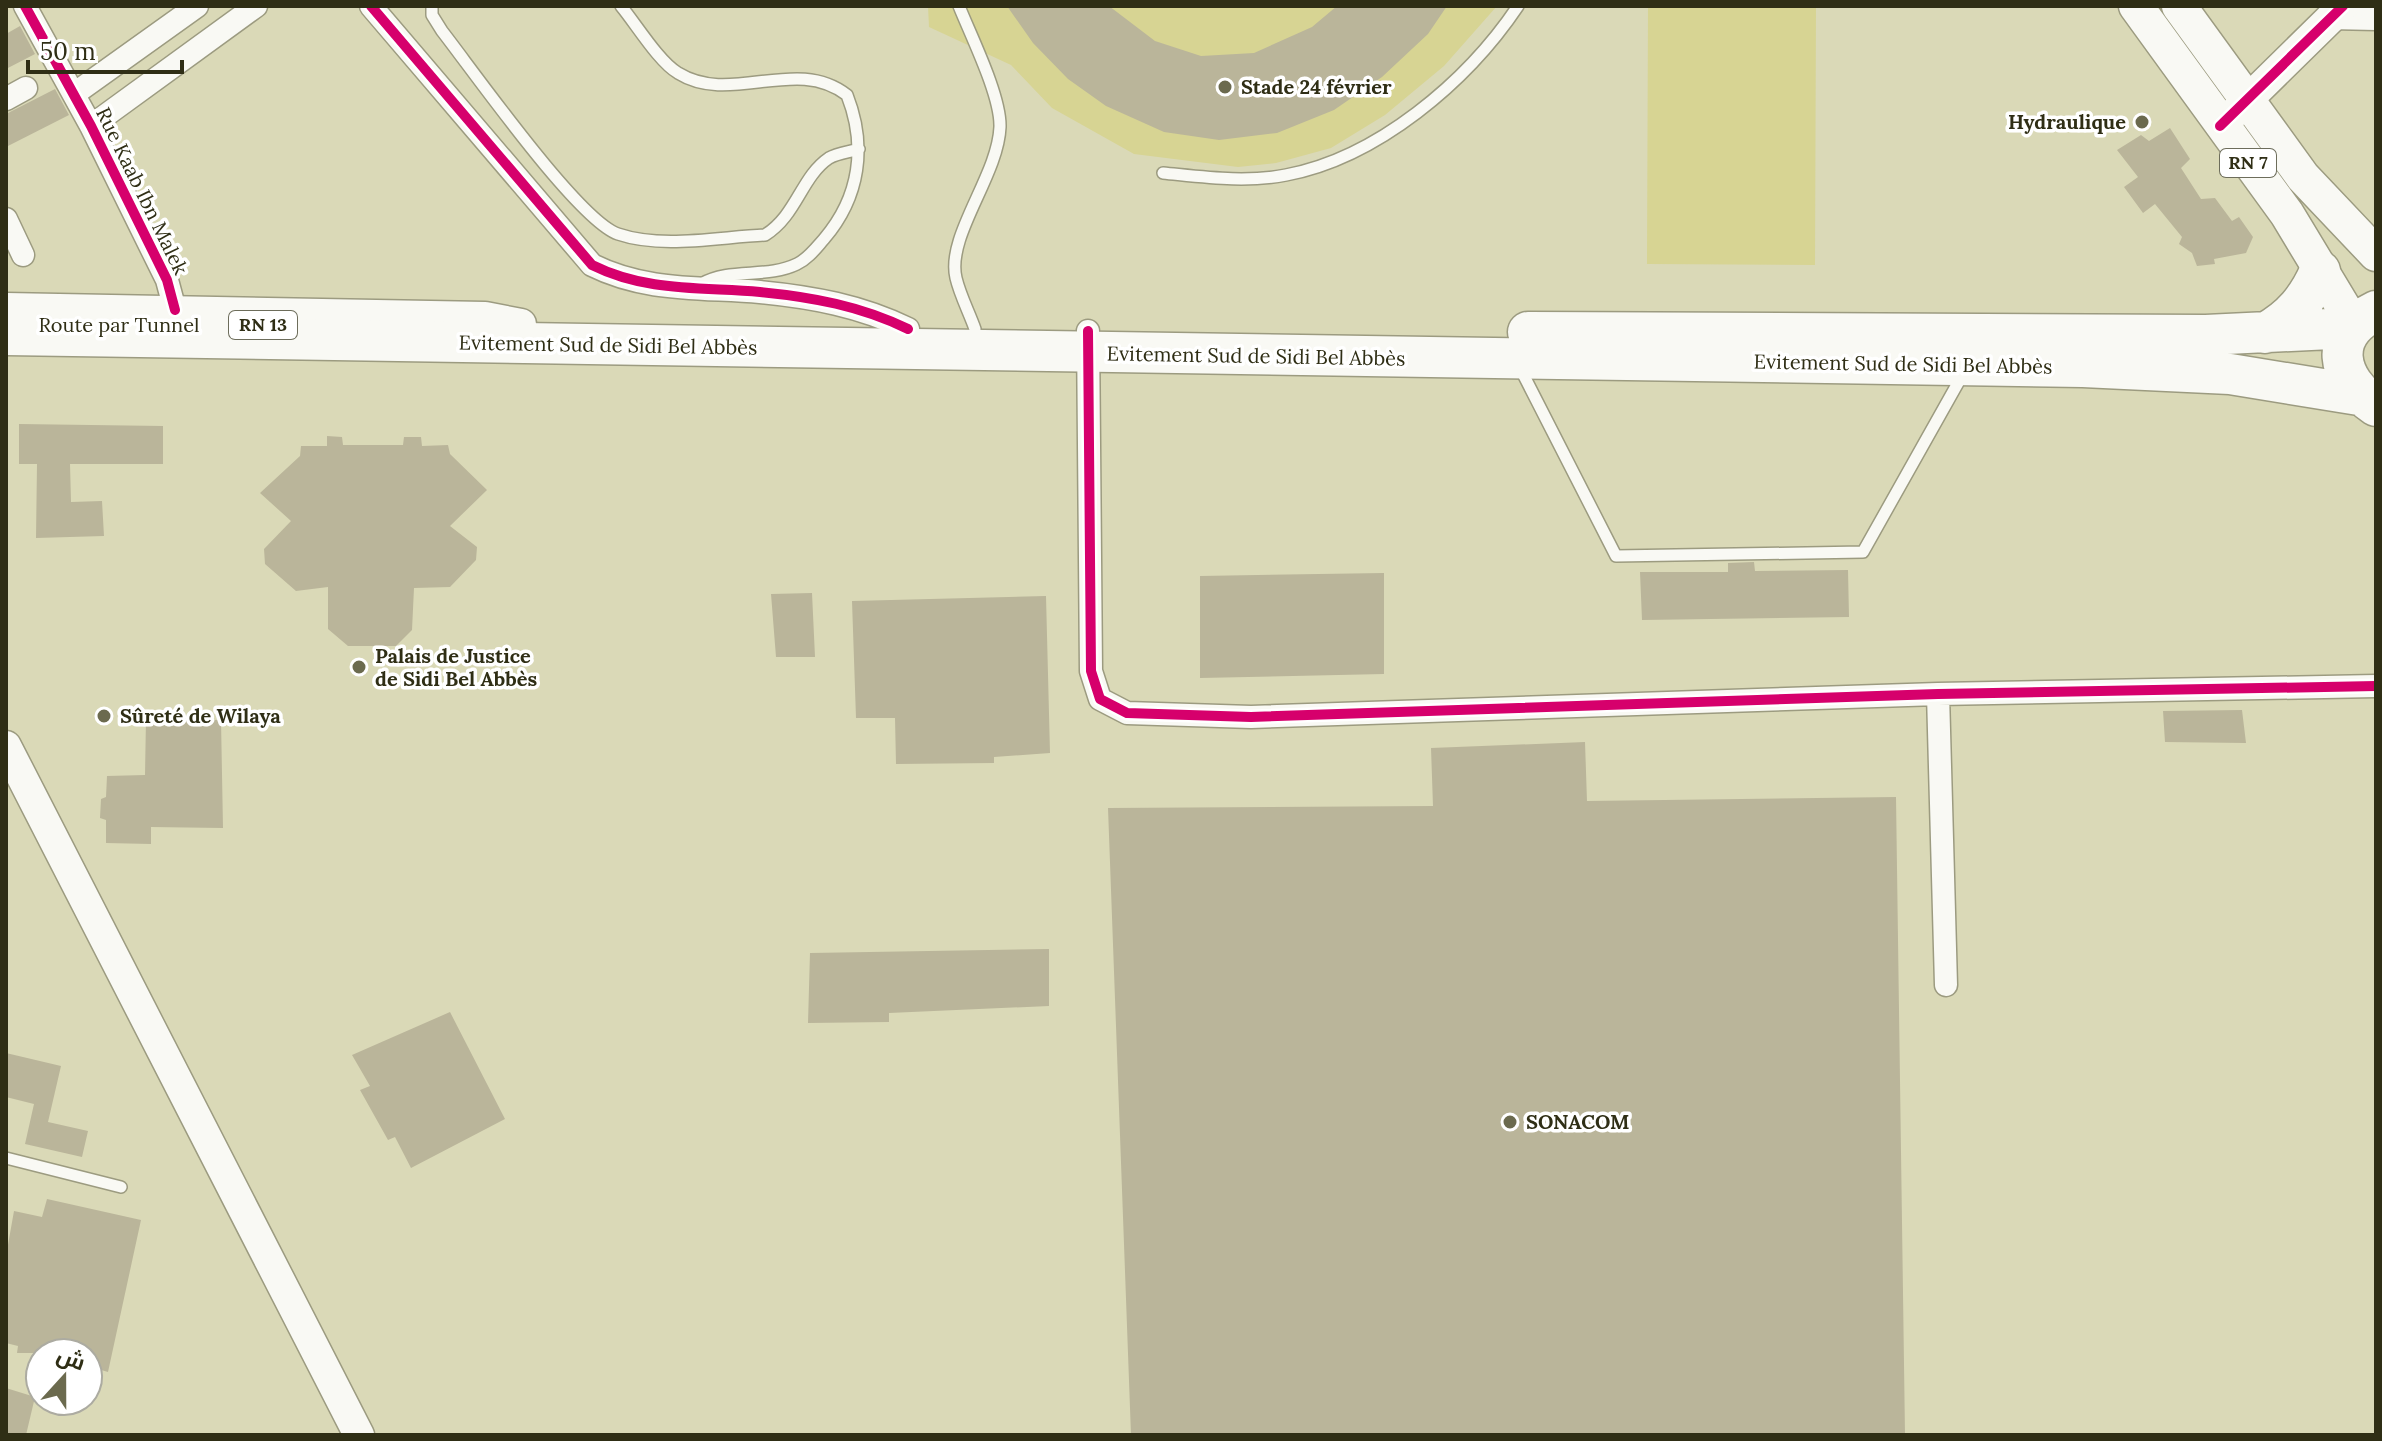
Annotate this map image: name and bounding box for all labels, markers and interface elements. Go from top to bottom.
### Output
scale bar [28,24,182,74]
text: 50 m [40,36,96,67]
place label: Stade 24 février [1241,74,1392,99]
marker: Stade 24 février [1216,78,1234,96]
street label: Rue Kaab Ibn Malek [91,103,194,279]
place label: Hydraulique [2008,109,2126,134]
marker: Hydraulique [2133,113,2151,131]
road number: RN 7 [2220,149,2276,177]
road number: RN 13 [229,311,297,339]
street label: Route par Tunnel [38,312,200,337]
street label: Evitement Sud de Sidi Bel Abbès [459,329,757,360]
street label: Evitement Sud de Sidi Bel Abbès [1107,340,1405,371]
street label: Evitement Sud de Sidi Bel Abbès [1754,348,2052,379]
place label: Palais de Justice de Sidi Bel Abbès [375,643,537,691]
marker: Palais de Justice de Sidi Bel Abbès [350,658,368,676]
place label: Sûreté de Wilaya [120,703,281,728]
marker: Sûreté de Wilaya [95,707,113,725]
place label: SONACOM [1526,1109,1630,1134]
marker: SONACOM [1501,1113,1519,1131]
north arrow [24,1337,104,1417]
text: ش [53,1340,89,1376]

